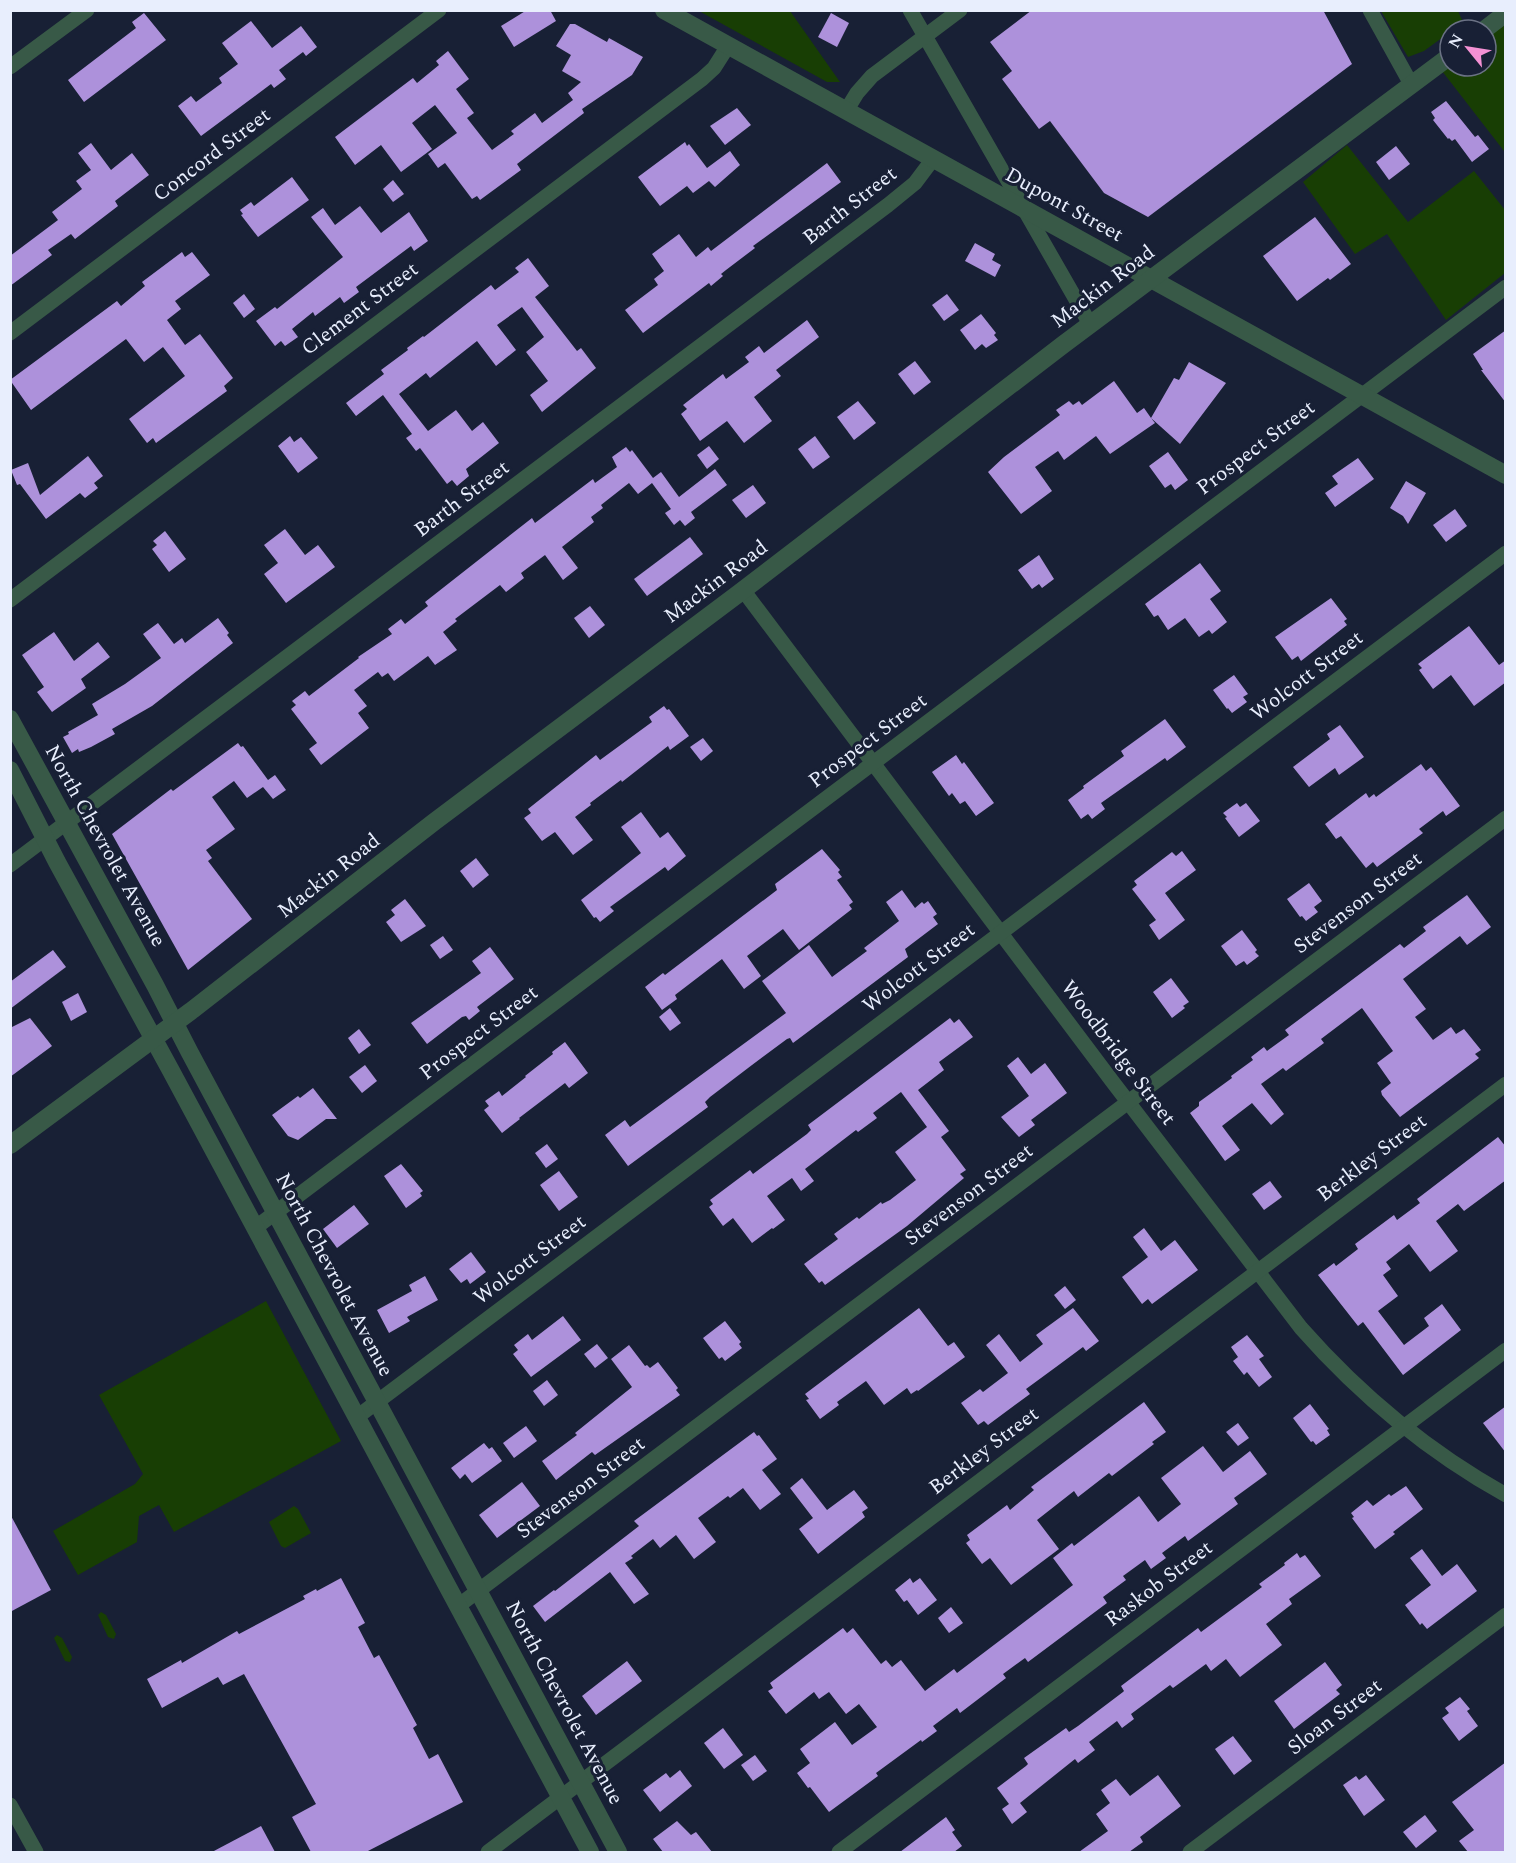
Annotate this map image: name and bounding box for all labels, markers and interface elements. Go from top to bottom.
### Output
north arrow [1438,18,1498,78]
text: N [1442,29,1470,53]
street label: Concord Street [146,100,278,210]
street label: Barth Street [796,159,904,253]
street label: Dupont Street [999,159,1129,251]
street label: Mackin Road [1044,237,1162,337]
street label: Clement Street [295,254,425,364]
street label: Prospect Street [1190,393,1322,503]
street label: Barth Street [407,452,517,546]
street label: Mackin Road [657,532,775,632]
street label: Wolcott Street [1244,623,1370,729]
street label: Prospect Street [802,686,934,796]
street label: North Chevrolet Avenue [36,739,174,953]
street label: Mackin Road [271,825,387,927]
street label: Stevenson Street [1287,844,1429,962]
street label: Wolcott Street [856,915,982,1021]
street label: Woodbridge Street [1053,973,1183,1133]
street label: Prospect Street [413,978,545,1088]
street label: Berkley Street [1310,1106,1434,1210]
street label: Stevenson Street [898,1136,1040,1254]
street label: North Chevrolet Avenue [267,1167,401,1383]
street label: Wolcott Street [467,1207,593,1313]
street label: Berkley Street [922,1399,1046,1503]
street label: Stevenson Street [510,1429,652,1547]
street label: Raskob Street [1098,1533,1220,1635]
street label: North Chevrolet Avenue [497,1595,631,1811]
street label: Sloan Street [1281,1671,1389,1763]

